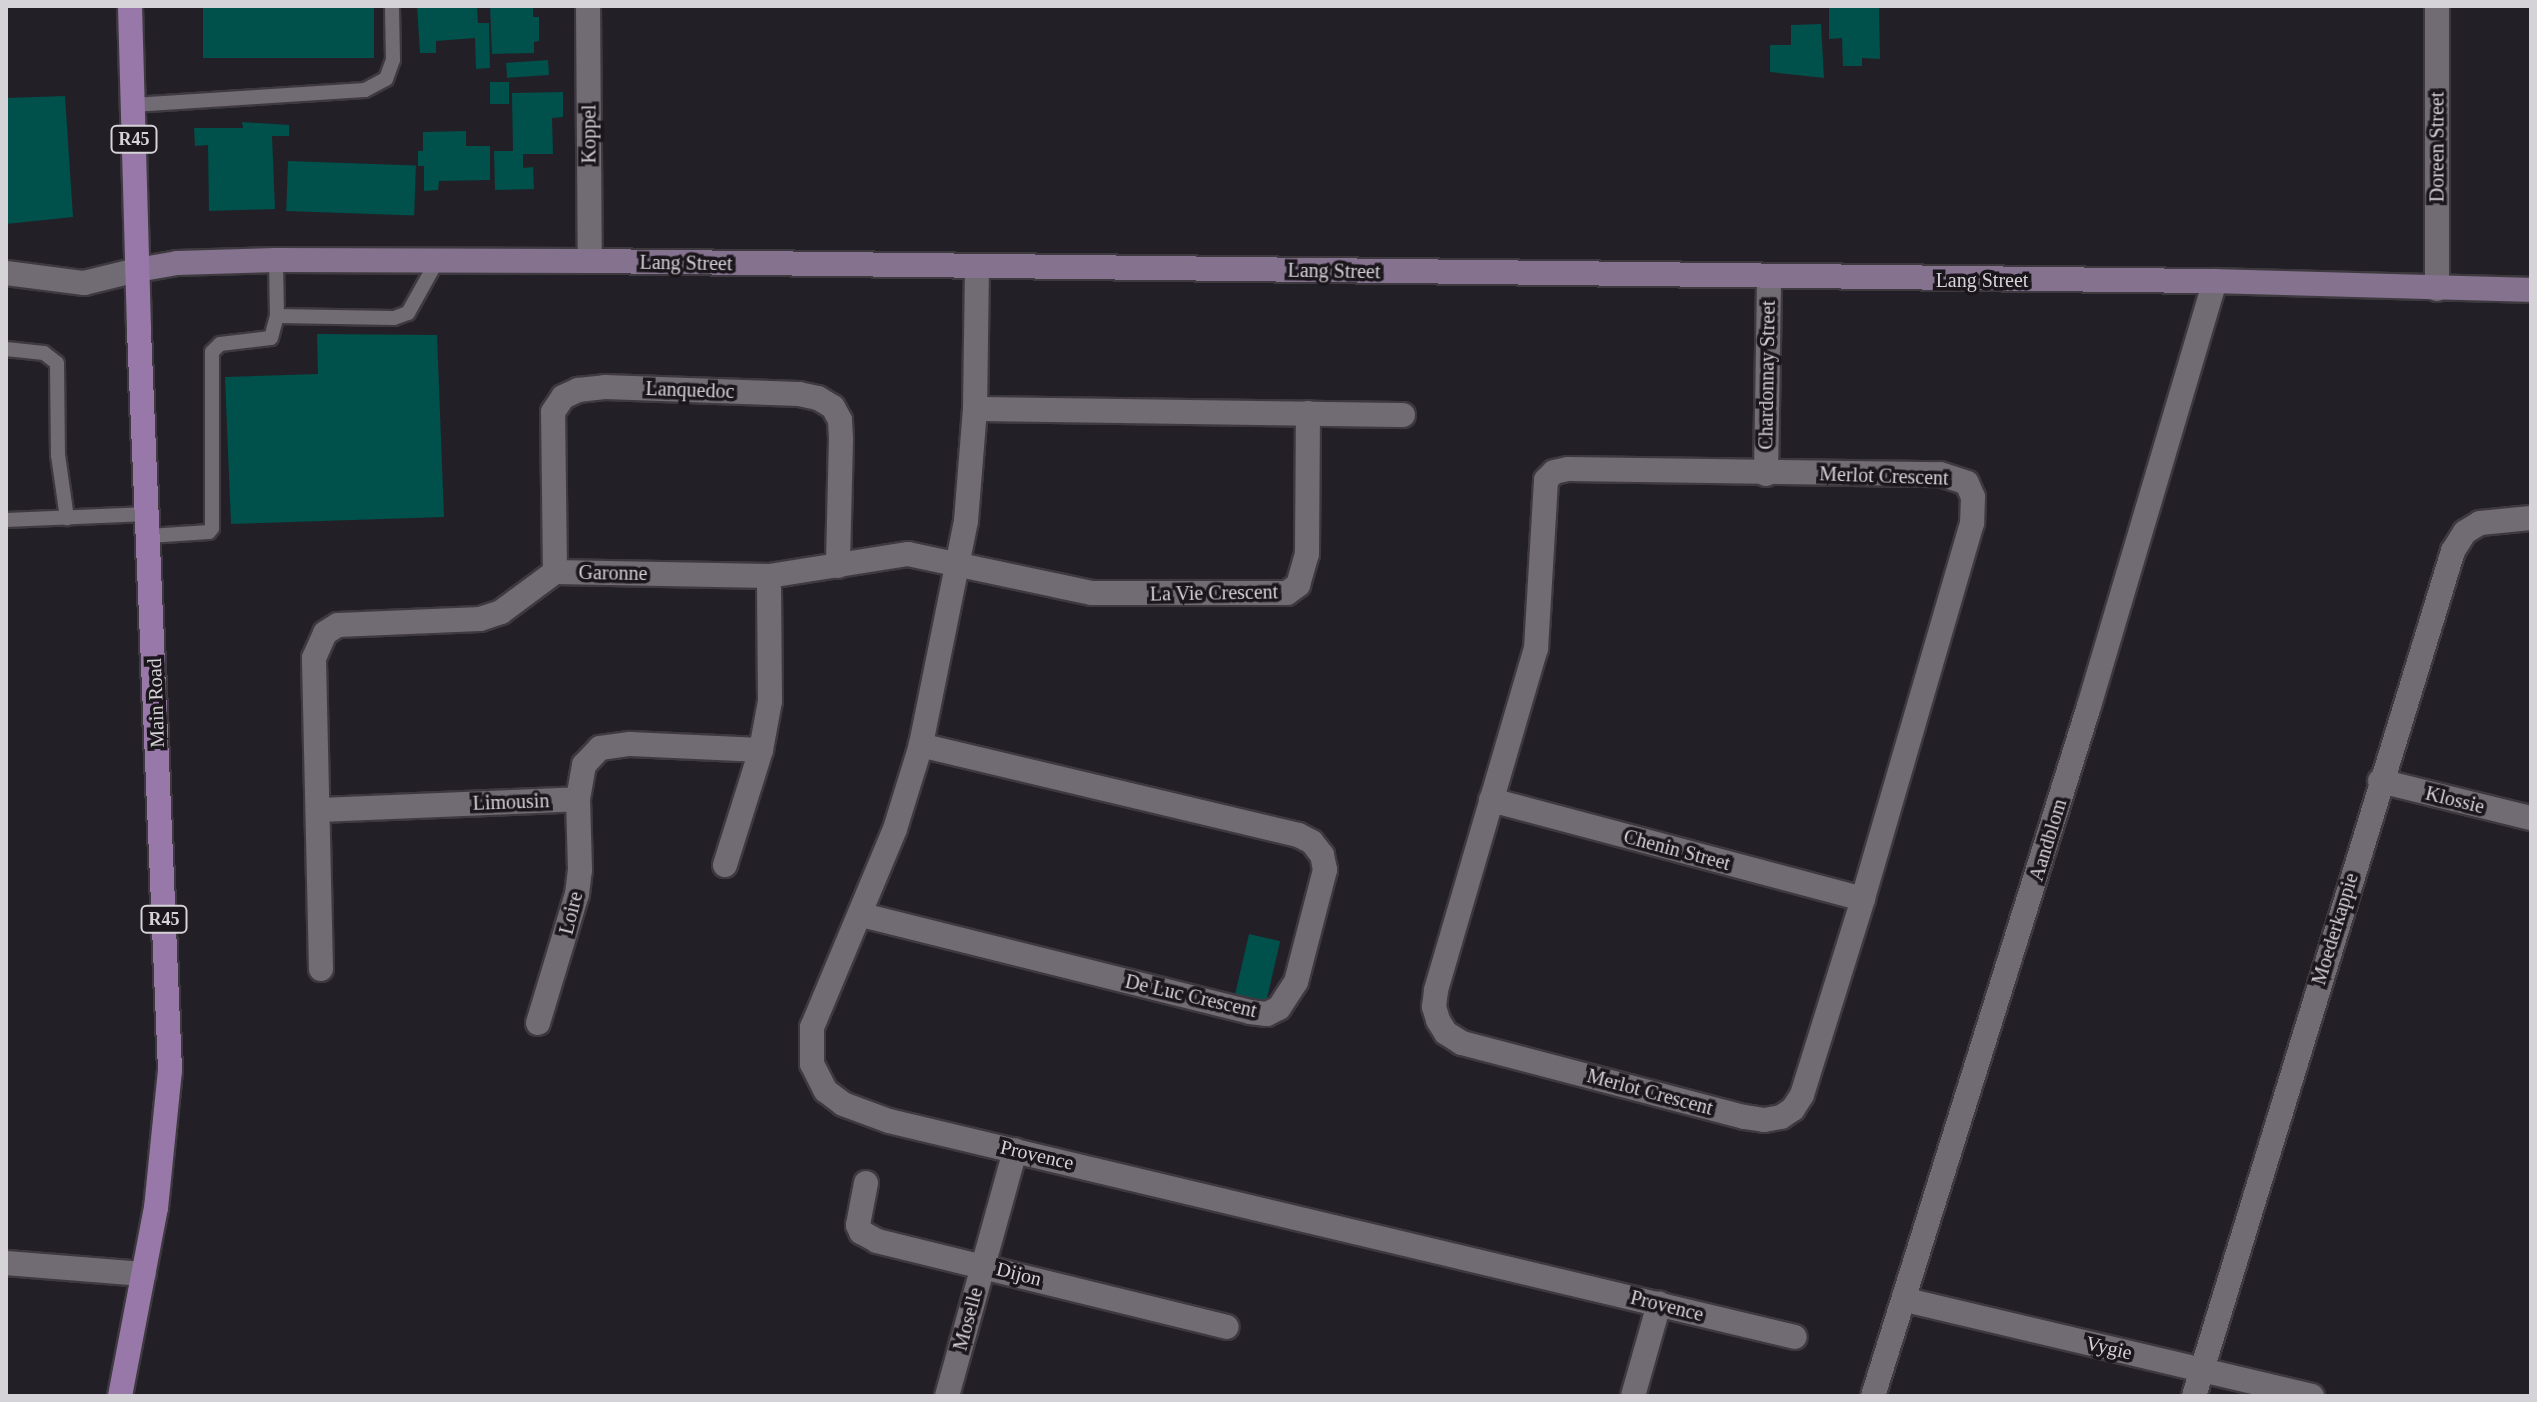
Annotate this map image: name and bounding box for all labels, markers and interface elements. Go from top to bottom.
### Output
street label: Doreen Street [2425,92,2449,202]
street label: Koppel [577,105,601,163]
road number: R45 [110,125,158,153]
street label: Lang Street [639,250,733,276]
street label: Lang Street [1287,258,1381,284]
street label: Lang Street [1936,268,2028,292]
street label: Chardonnay Street [1754,300,1780,450]
street label: Lanquedoc [645,376,735,404]
street label: Merlot Crescent [1819,462,1949,490]
street label: Garonne [578,560,648,586]
street label: La Vie Crescent [1149,580,1279,606]
street label: Main Road [142,658,170,748]
street label: Klossie [2423,781,2487,819]
street label: Limousin [472,789,550,815]
street label: Aandblom [2024,796,2072,884]
street label: Chenin Street [1621,824,1733,876]
street label: Moederkappie [2307,870,2363,988]
street label: Loire [554,889,588,937]
road number: R45 [140,905,188,933]
street label: De Luc Crescent [1123,969,1259,1023]
street label: Merlot Crescent [1584,1064,1716,1120]
street label: Provence [998,1135,1076,1175]
street label: Dijon [994,1257,1044,1291]
street label: Moselle [948,1285,988,1353]
street label: Provence [1628,1285,1706,1327]
street label: Vygie [2084,1331,2134,1365]

